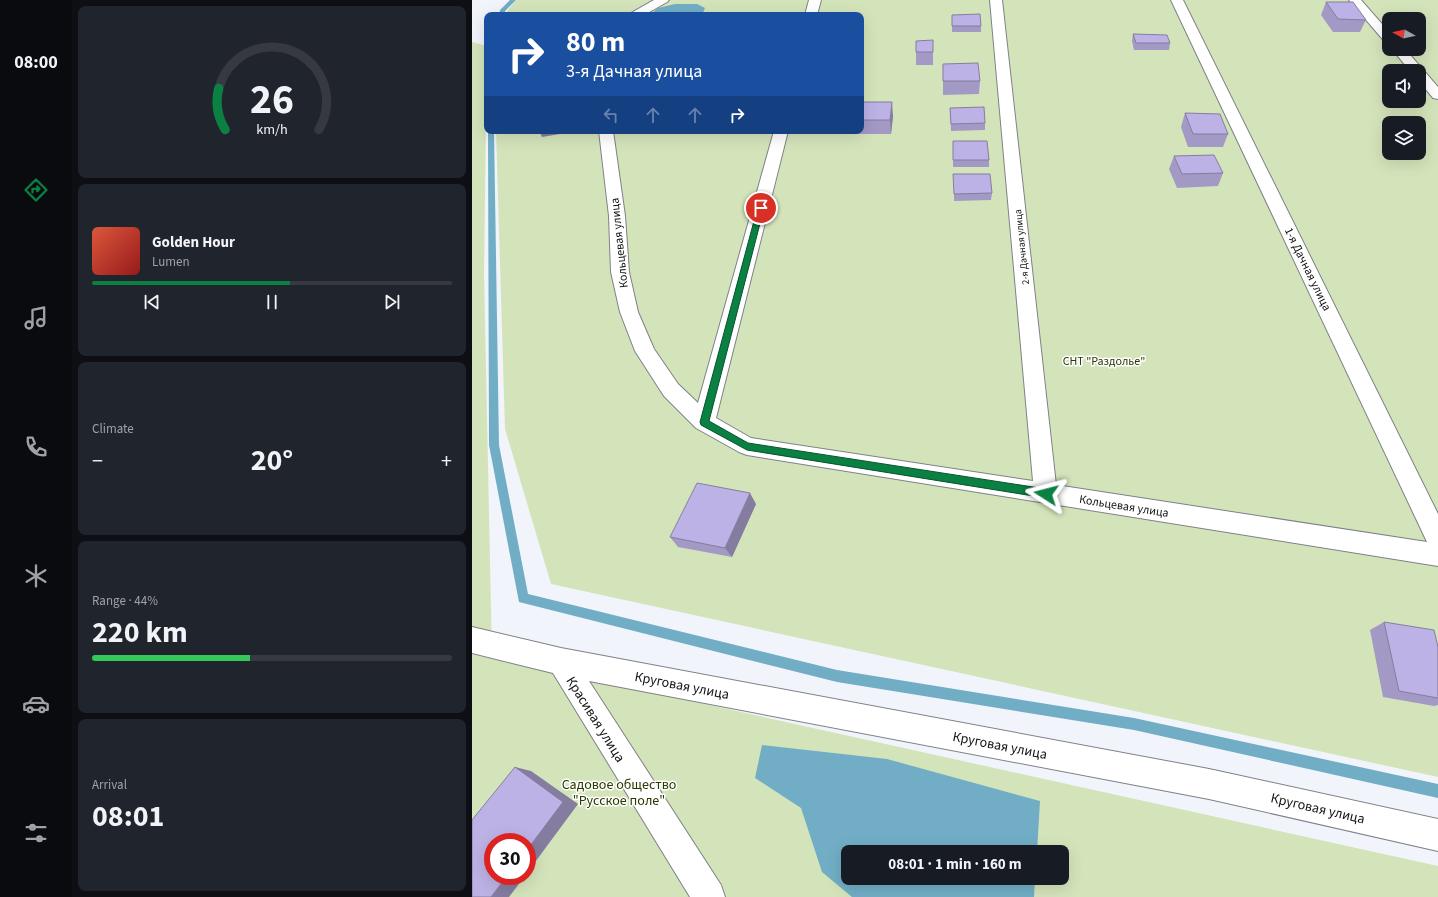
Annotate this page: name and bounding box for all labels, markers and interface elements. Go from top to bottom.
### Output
north arrow [1382,12,1426,56]
map controls [1382,12,1426,160]
text: 80 m [566,22,625,62]
icon: right [500,28,552,80]
text: 08:00 [14,50,58,75]
text: 3-я Дачная улица [566,59,702,84]
button: sound [1382,64,1426,108]
text: 26 [250,70,294,130]
icon: left [600,104,622,126]
icon: ahead [642,104,664,126]
icon: ahead [684,104,706,126]
icon: right [726,104,748,126]
button: layers [1382,116,1426,160]
text: km/h [256,119,288,140]
icon: directions [22,176,50,204]
pin [744,191,778,225]
street label: Кольцевая улица [606,197,633,289]
icon: arrive [750,197,772,219]
street label: 2-я Дачная улица [1011,208,1033,285]
street label: 1-я Дачная улица [1280,225,1335,314]
text: Golden Hour [152,232,235,253]
text: Lumen [152,253,190,271]
icon: previous [141,291,163,313]
icon: pause [261,291,283,313]
icon: next [381,291,403,313]
icon: music [22,304,50,332]
park label: СНТ "Раздолье" [1063,353,1145,370]
text: Climate [92,420,134,438]
icon: phone [22,433,50,461]
text: 20° [251,439,293,482]
text: − [92,445,103,477]
text: + [441,445,452,477]
position arrow [1025,473,1067,515]
street label: Кольцевая улица [1078,491,1170,522]
icon: climate [22,562,50,590]
text: Range · 44% [92,592,158,610]
text: 220 km [92,611,188,654]
street label: Круговая улица [633,667,731,705]
street label: Красивая улица [561,673,630,766]
icon: car [22,690,50,718]
street label: Круговая улица [951,727,1049,765]
park label: Садовое общество "Русское поле" [562,775,676,811]
text: Arrival [92,776,127,794]
street label: Круговая улица [1269,788,1367,830]
text: 08:01 [92,795,164,838]
icon: filters [22,819,50,847]
speed limit sign: 30 [484,833,536,885]
text: 08:01 · 1 min · 160 m [888,854,1022,875]

